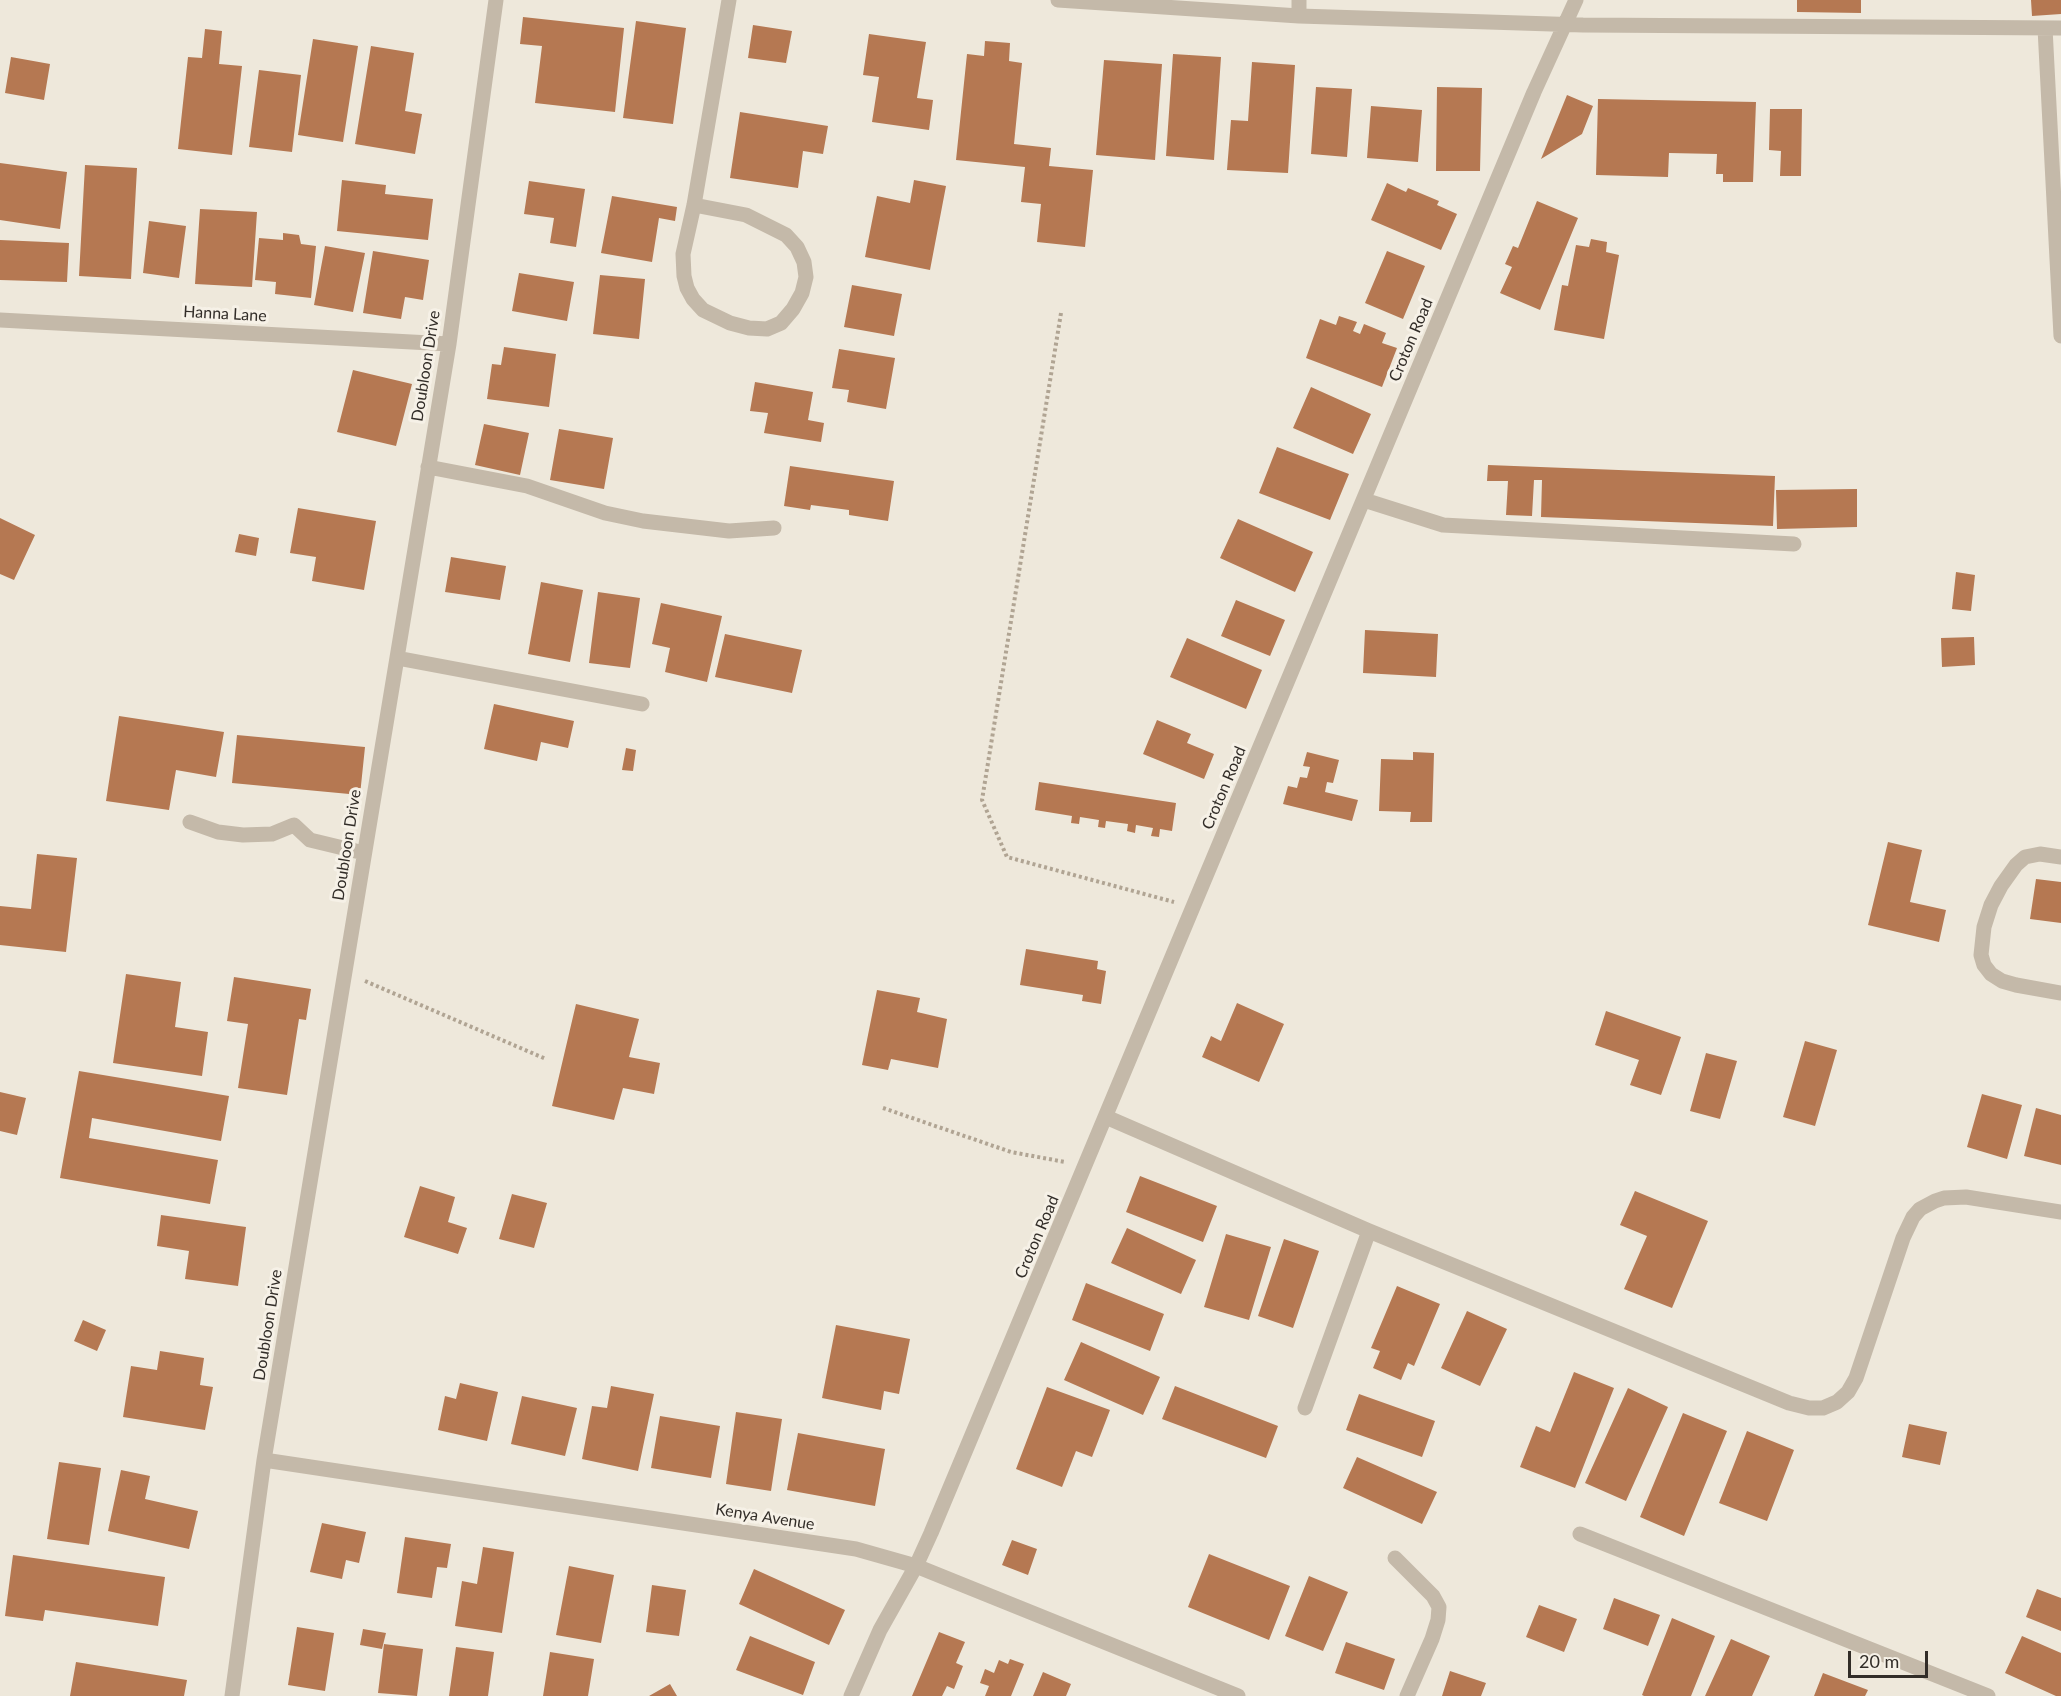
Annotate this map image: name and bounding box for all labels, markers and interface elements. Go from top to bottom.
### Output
street label: Croton Road [1385,296,1437,384]
street label: Hanna Lane [183,302,267,326]
street label: Doubloon Drive [408,309,444,423]
street label: Croton Road [1198,744,1250,832]
street label: Doubloon Drive [329,788,365,902]
street label: Croton Road [1011,1193,1063,1281]
street label: Doubloon Drive [250,1268,286,1382]
street label: Kenya Avenue [714,1500,816,1534]
scale bar [1851,1639,1930,1677]
text: 20 m [1859,1650,1899,1672]

